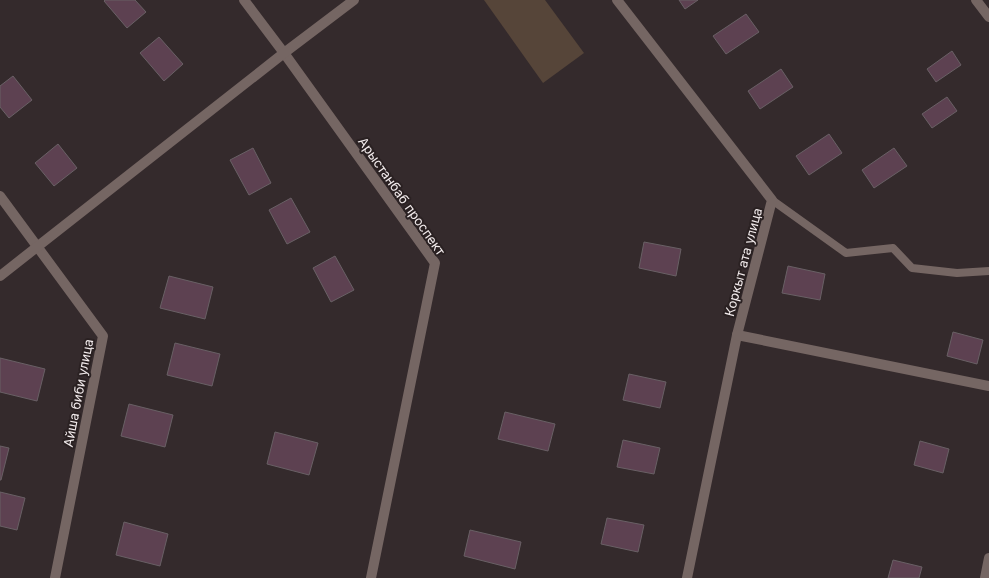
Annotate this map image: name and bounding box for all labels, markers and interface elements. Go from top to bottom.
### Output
street label: Арыстанбаб проспект [355,134,449,258]
street label: Коркыт ата улица [721,206,765,318]
street label: Айша биби улица [60,338,96,448]

